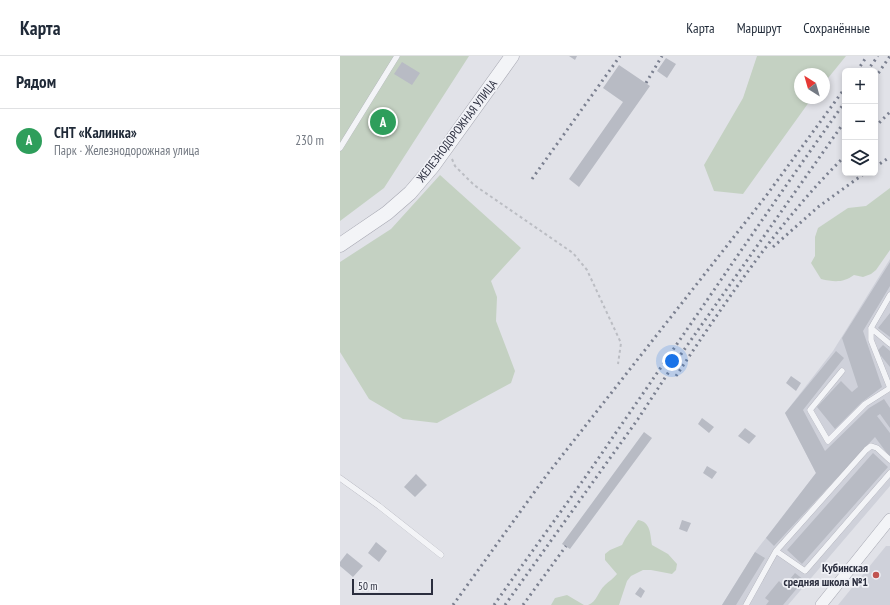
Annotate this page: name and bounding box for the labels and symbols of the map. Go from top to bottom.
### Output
north arrow [794,68,830,104]
street label: ЖЕЛЕЗНОДОРОЖНАЯ УЛИЦА [413,76,500,186]
pin: A [370,107,396,137]
your location [662,351,682,371]
place label: Кубинская средняя школа №1 [783,560,868,589]
marker: Кубинская средняя школа №1 [871,570,881,580]
scale bar [352,577,433,596]

